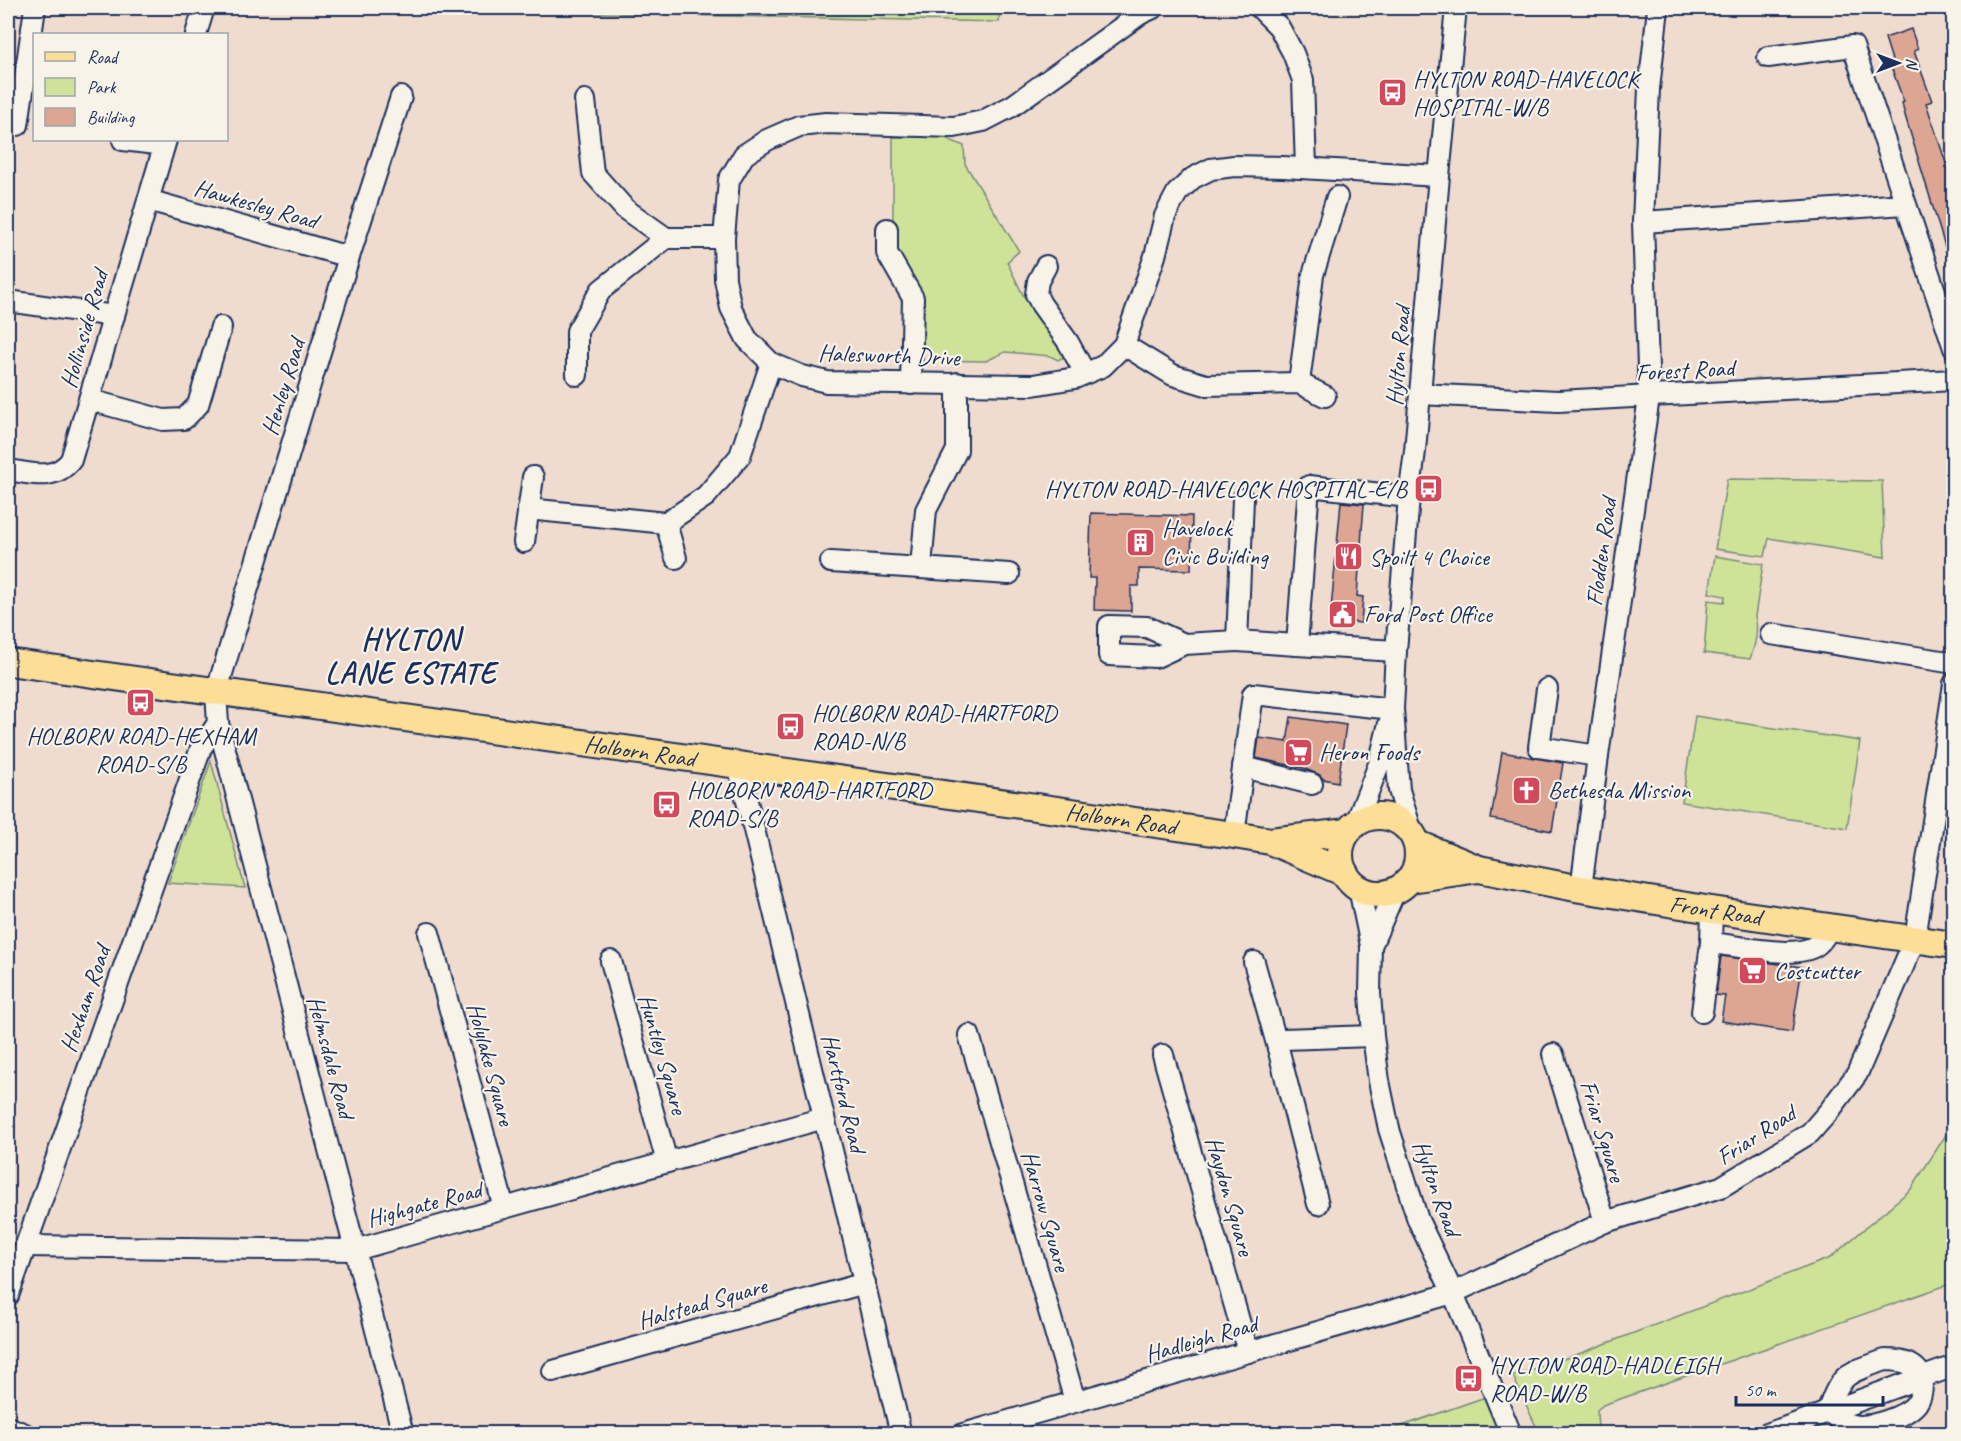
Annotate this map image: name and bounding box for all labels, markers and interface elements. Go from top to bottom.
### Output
legend [33,33,228,141]
north arrow [1868,33,1928,93]
text: Road [87,46,120,68]
text: N [1902,58,1922,71]
place label: HYLTON ROAD-HAVELOCK HOSPITAL-W/B [1413,64,1642,122]
text: Park [87,76,117,98]
bus stop icon: HYLTON ROAD-HAVELOCK HOSPITAL-W/B [1376,77,1408,109]
text: Building [87,106,136,128]
street label: Hawkesley Road [191,172,325,237]
street label: Hollinside Road [53,263,116,392]
street label: Hylton Road [1379,302,1418,407]
street label: Henley Road [254,332,313,439]
street label: Halesworth Drive [818,338,962,373]
street label: Forest Road [1635,352,1738,388]
bus stop icon: HYLTON ROAD-HAVELOCK HOSPITAL-E/B [1412,473,1444,505]
place label: HYLTON ROAD-HAVELOCK HOSPITAL-E/B [1045,474,1409,504]
street label: Flodden Road [1579,493,1624,608]
place label: Havelock Civic Building [1162,513,1269,571]
building icon: Havelock Civic Building [1125,526,1157,558]
restaurant icon: Spoilt 4 Choice [1332,541,1364,573]
place label: Spoilt 4 Choice [1369,542,1491,572]
public building icon: Ford Post Office [1327,598,1359,630]
place label: Ford Post Office [1364,599,1494,629]
district label: HYLTON LANE ESTATE [325,620,499,692]
bus stop icon: HOLBORN ROAD-HEXHAM ROAD-S/B [125,687,157,719]
place label: HOLBORN ROAD-HARTFORD ROAD-N/B [812,698,1059,756]
bus stop icon: HOLBORN ROAD-HARTFORD ROAD-N/B [775,711,807,743]
place label: HOLBORN ROAD-HEXHAM ROAD-S/B [26,721,258,779]
street label: Holborn Road [583,729,700,774]
supermarket icon: Heron Foods [1282,736,1314,768]
place label: Heron Foods [1319,737,1422,767]
church icon: Bethesda Mission [1511,774,1543,806]
place label: HOLBORN ROAD-HARTFORD ROAD-S/B [687,775,934,833]
place label: Bethesda Mission [1548,775,1692,805]
bus stop icon: HOLBORN ROAD-HARTFORD ROAD-S/B [650,788,682,820]
street label: Holborn Road [1064,796,1182,842]
street label: Front Road [1668,888,1767,932]
street label: Hexham Road [53,939,118,1056]
supermarket icon: Costcutter [1737,955,1769,987]
place label: Costcutter [1774,956,1862,986]
street label: Huntley Square [632,991,695,1120]
street label: Helmsdale Road [300,993,363,1125]
street label: Holylake Square [460,999,522,1131]
street label: Hartford Road [815,1031,874,1159]
street label: Friar Square [1573,1077,1633,1187]
street label: Friar Road [1711,1096,1804,1172]
street label: Haydon Square [1199,1133,1262,1261]
street label: Hylton Road [1406,1136,1469,1243]
street label: Harrow Square [1014,1147,1078,1277]
street label: Highgate Road [363,1173,488,1234]
street label: Halstead Square [634,1270,772,1336]
street label: Hadleigh Road [1141,1308,1264,1369]
place label: HYLTON ROAD-HADLEIGH ROAD-W/B [1490,1350,1722,1408]
bus stop icon: HYLTON ROAD-HADLEIGH ROAD-W/B [1453,1363,1485,1395]
scale bar [1736,1369,1883,1407]
text: 50 m [1745,1379,1778,1401]

